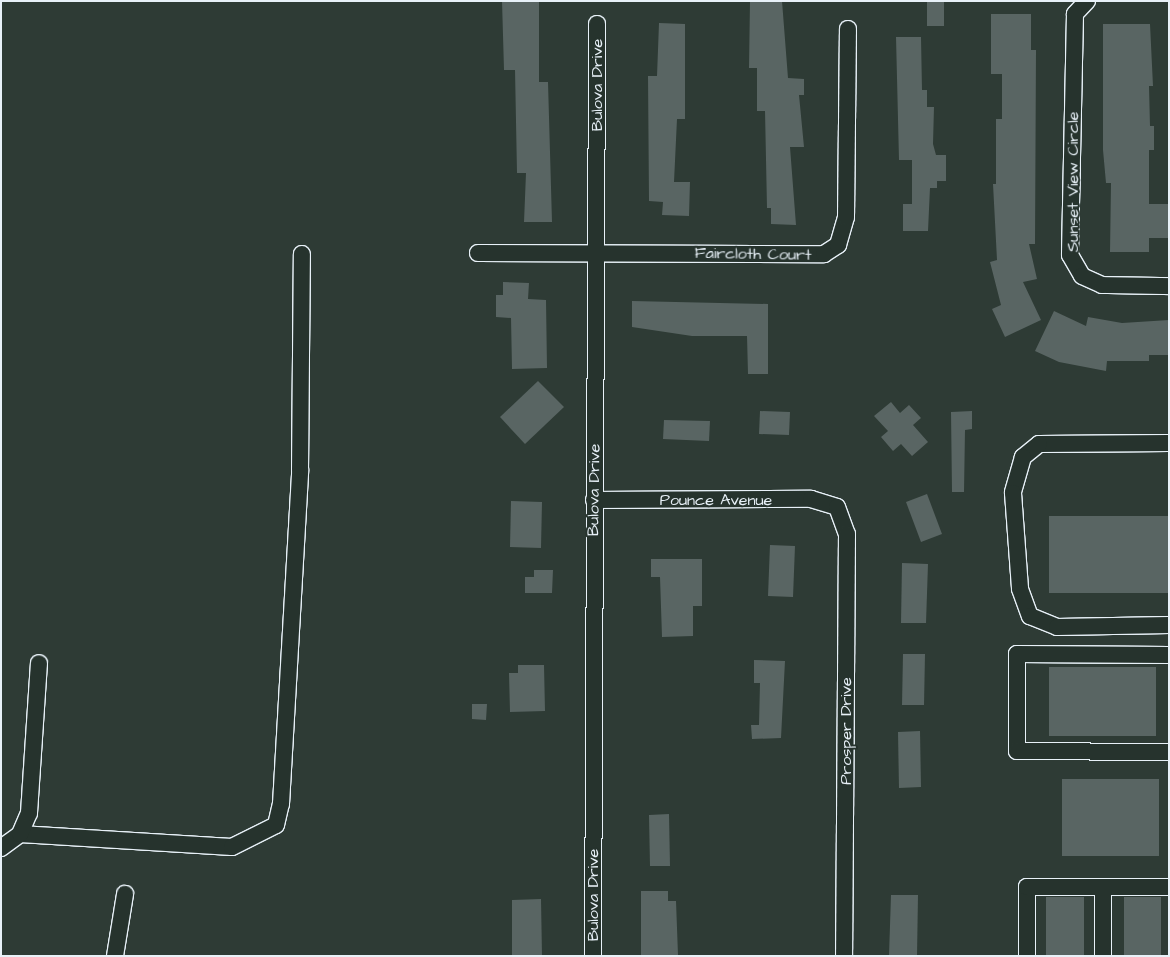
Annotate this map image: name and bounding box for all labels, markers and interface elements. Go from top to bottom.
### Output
street label: Bulova Drive [587,39,607,131]
street label: Sunset View Circle [1063,112,1083,252]
street label: Faircloth Court [695,243,811,265]
street label: Bulova Drive [584,444,604,536]
street label: Pounce Avenue [660,490,772,510]
street label: Prosper Drive [836,677,856,785]
street label: Bulova Drive [583,849,603,941]

